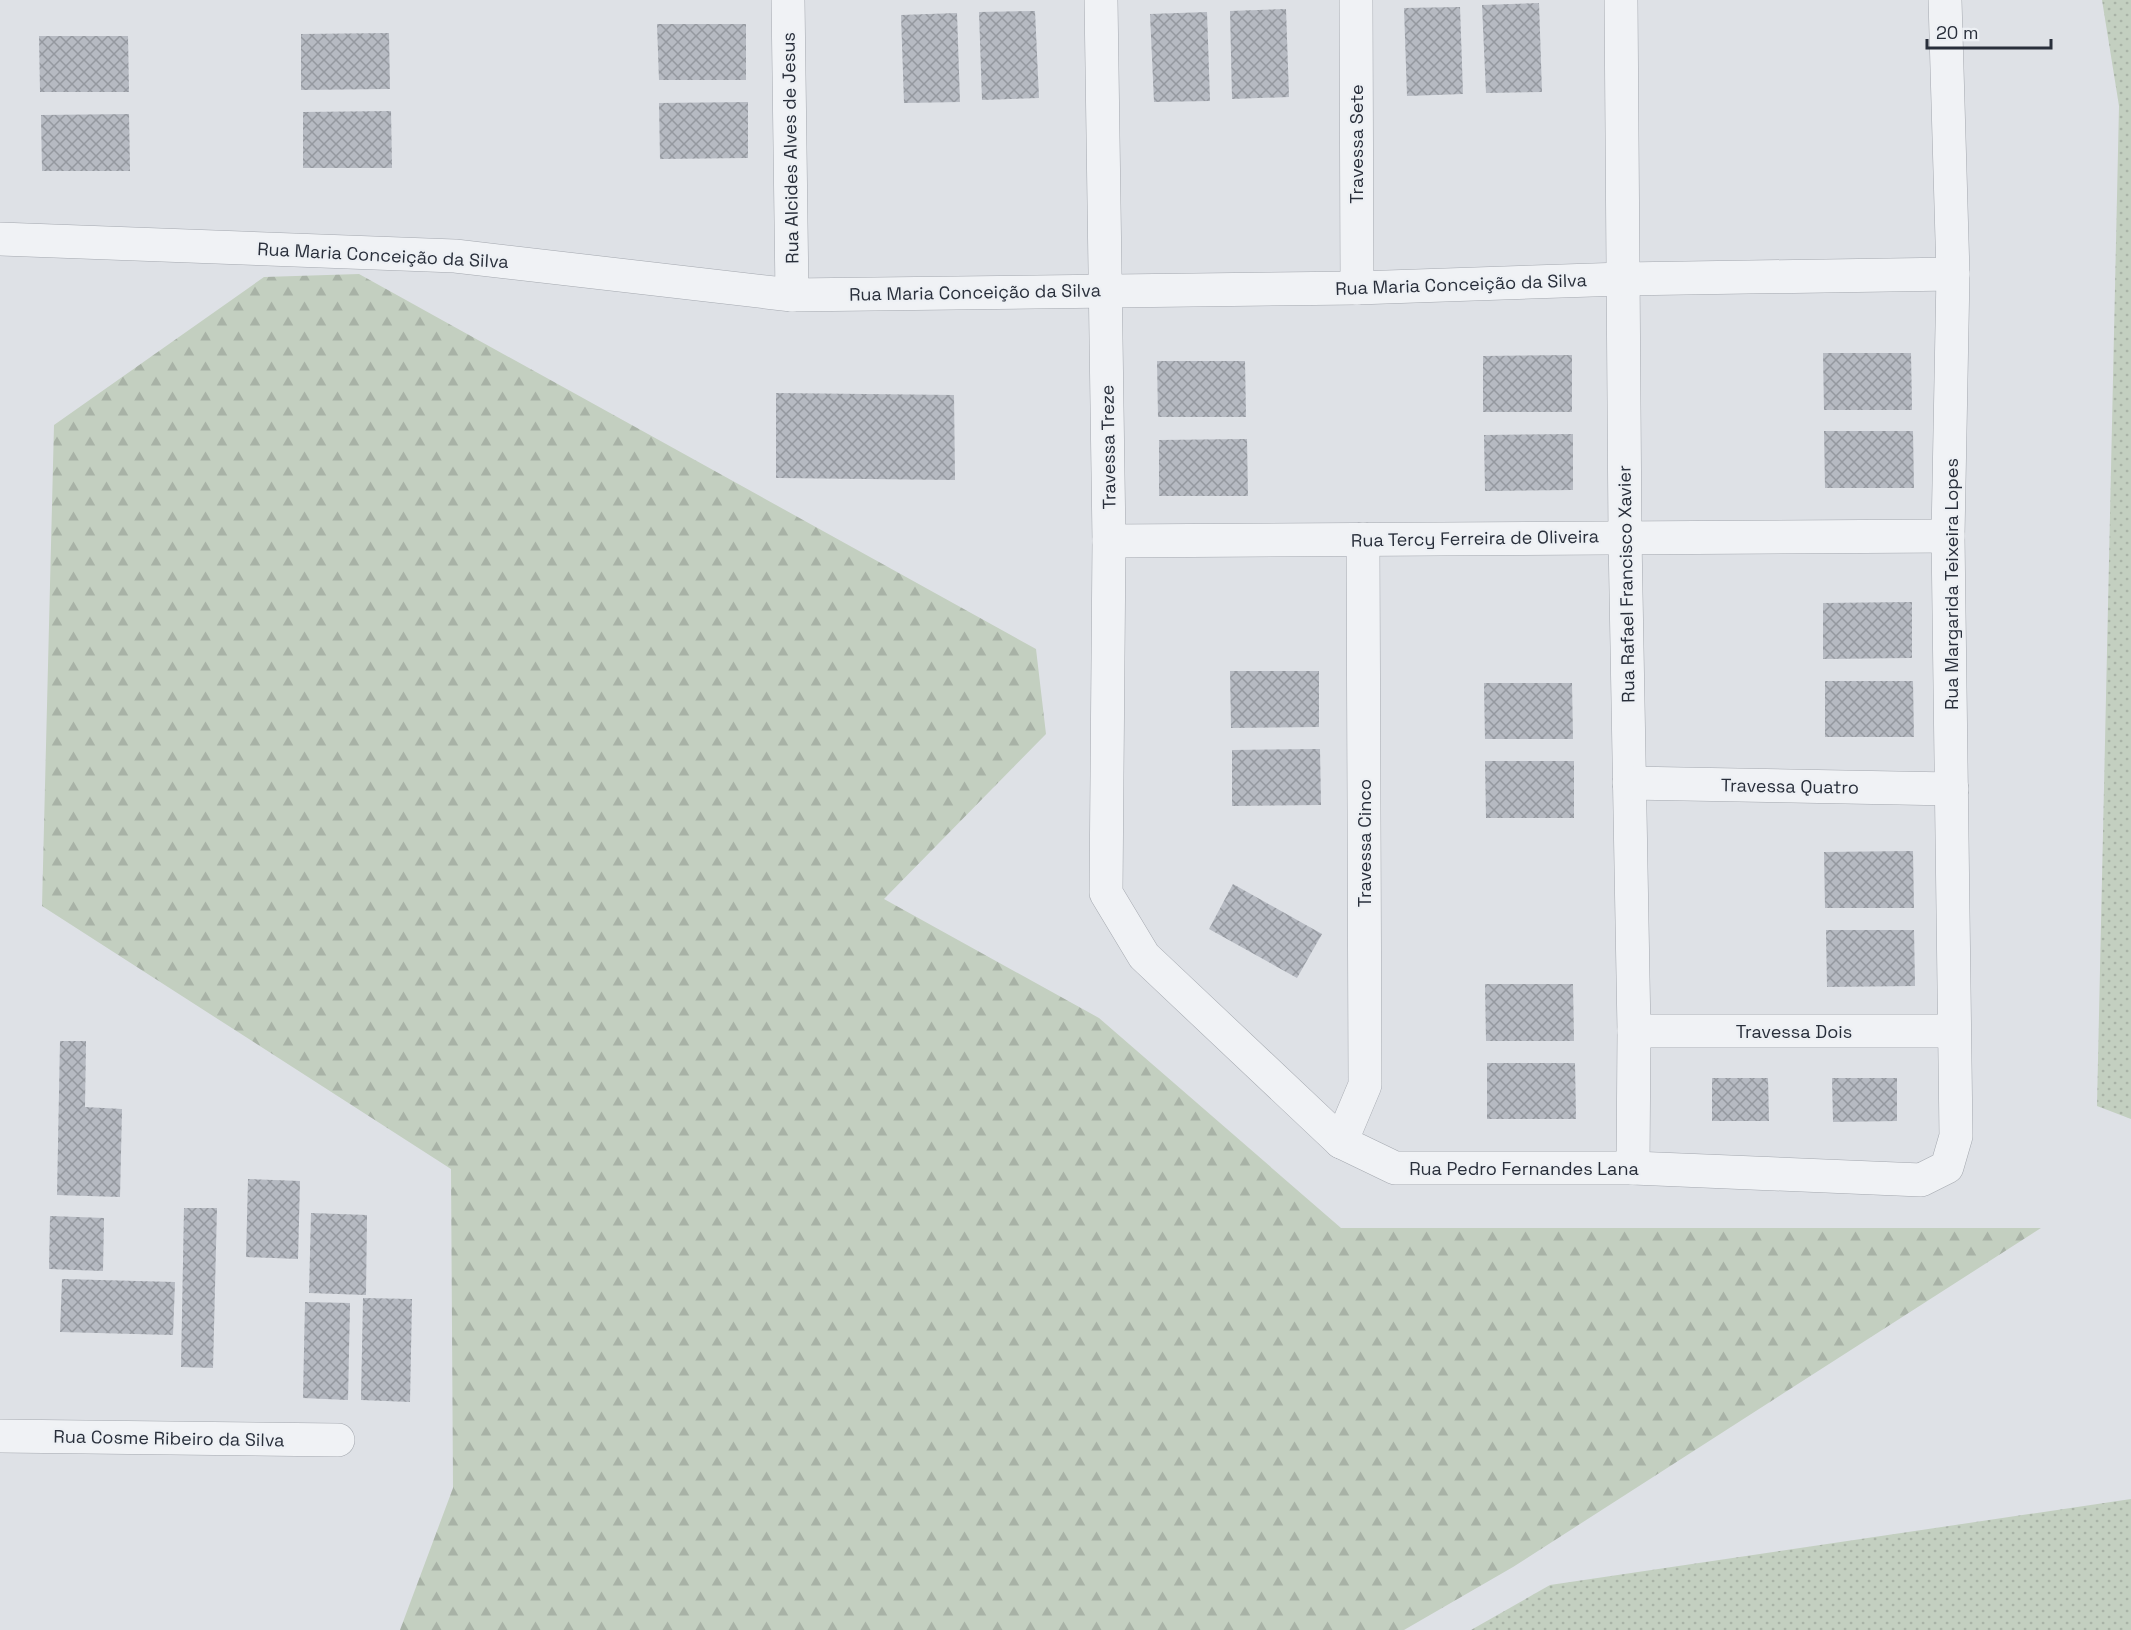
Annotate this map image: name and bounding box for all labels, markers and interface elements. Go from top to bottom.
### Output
scale bar [1927,12,2052,50]
text: 20 m [1936,21,1979,44]
street label: Rua Alcides Alves de Jesus [776,32,804,264]
street label: Travessa Sete [1345,84,1368,204]
street label: Rua Maria Conceição da Silva [257,237,509,273]
street label: Rua Maria Conceição da Silva [1335,268,1587,300]
street label: Rua Maria Conceição da Silva [849,278,1101,306]
street label: Travessa Treze [1095,384,1121,510]
street label: Rua Margarida Teixeira Lopes [1940,458,1963,710]
street label: Rua Rafael Francisco Xavier [1612,465,1640,703]
street label: Rua Tercy Ferreira de Oliveira [1351,524,1599,552]
street label: Travessa Quatro [1721,773,1859,799]
street label: Travessa Cinco [1353,779,1376,907]
street label: Travessa Dois [1736,1020,1852,1043]
street label: Rua Pedro Fernandes Lana [1409,1157,1639,1180]
street label: Rua Cosme Ribeiro da Silva [53,1424,285,1452]

